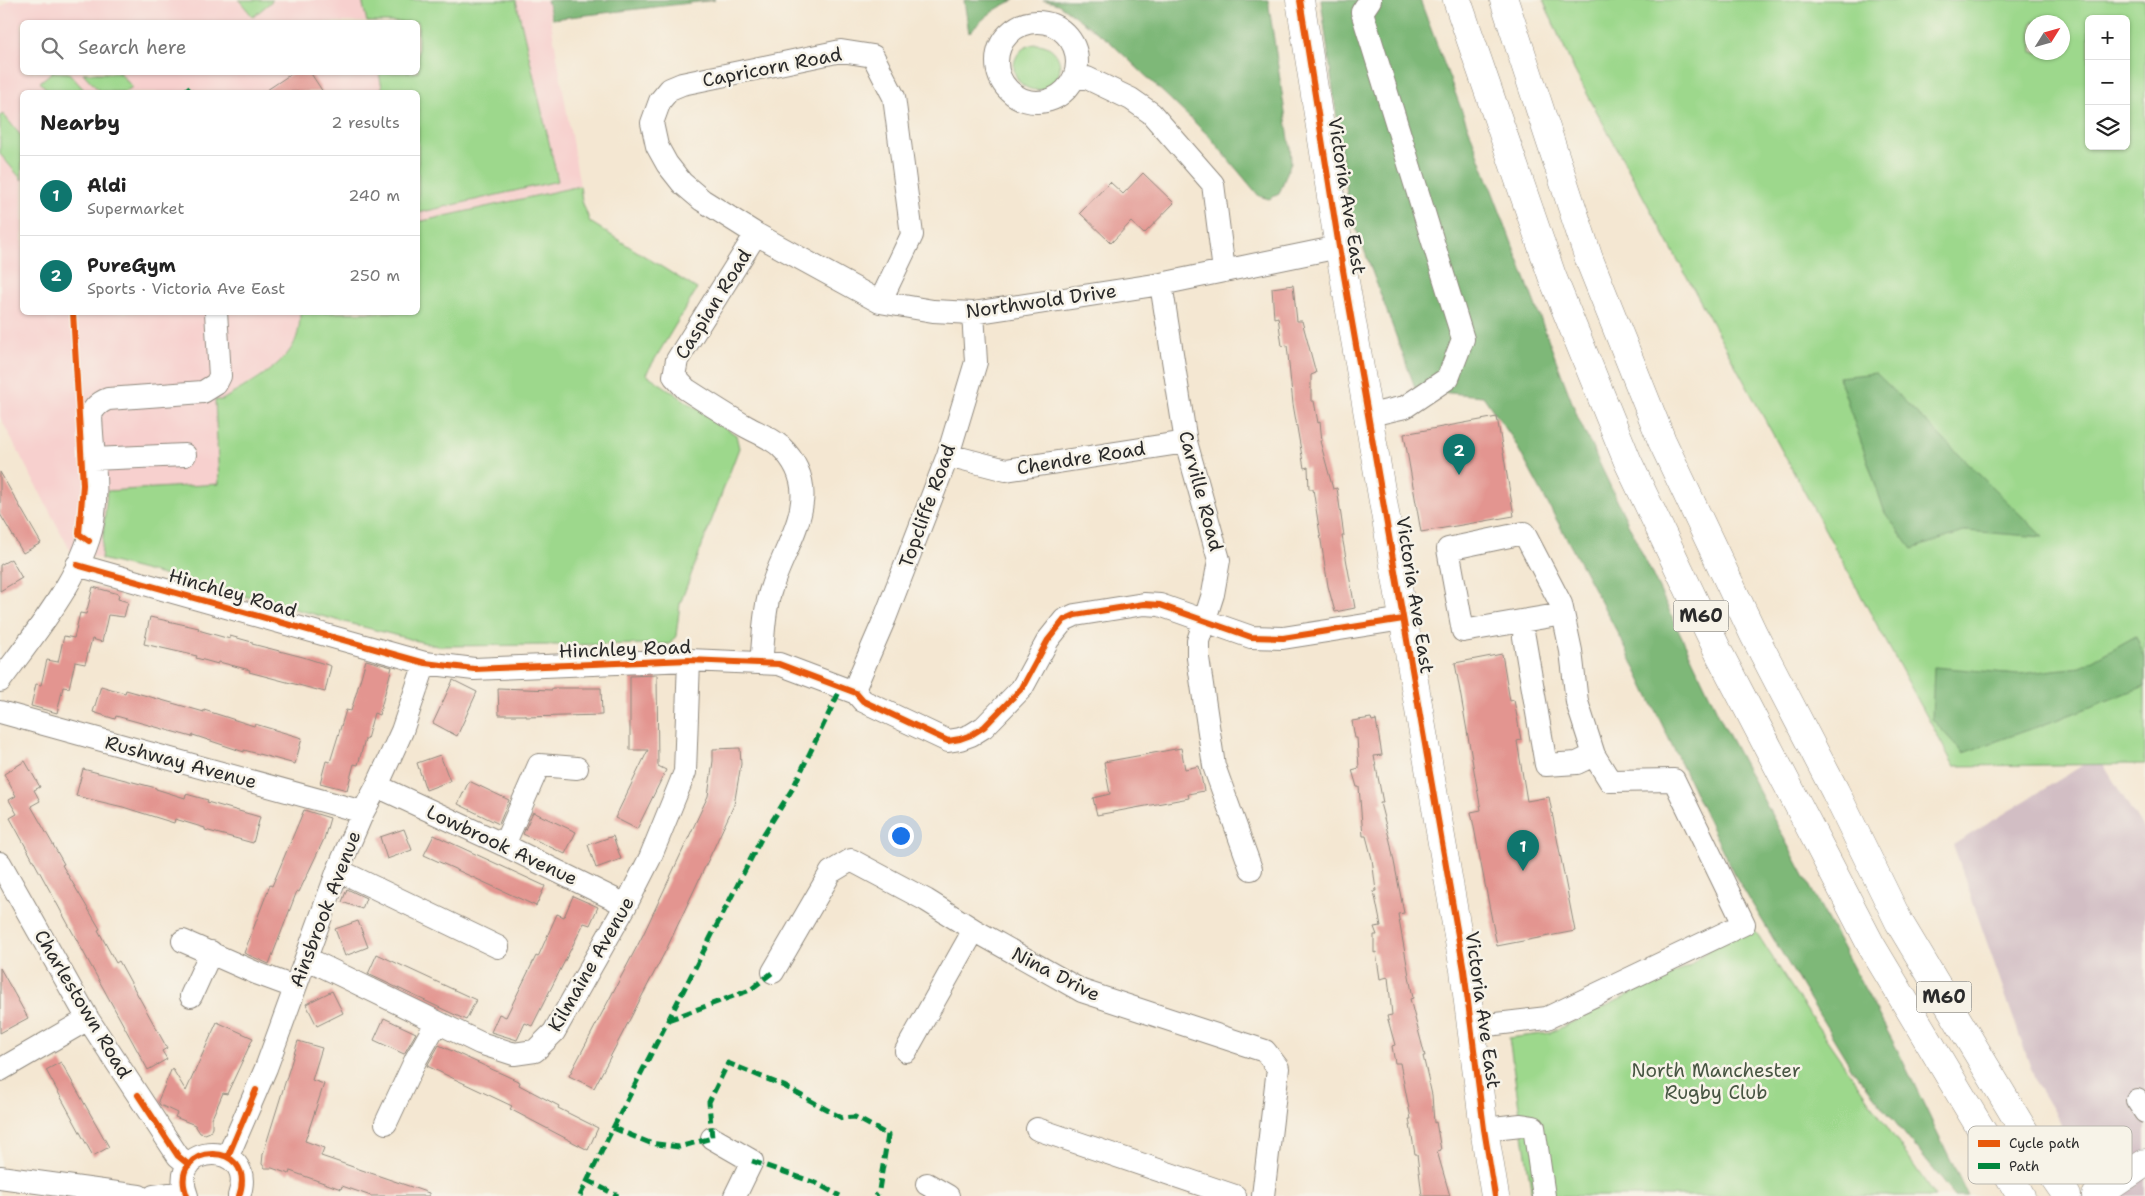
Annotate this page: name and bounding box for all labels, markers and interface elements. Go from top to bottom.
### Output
north arrow [2025,15,2070,60]
map controls [2085,15,2130,150]
button: + [2085,15,2130,60]
search box [20,20,420,75]
icon: search [38,34,66,62]
text: Search here [78,35,187,60]
street label: Capricorn Road [700,41,844,93]
button: − [2085,60,2130,105]
button: layers [2085,105,2130,150]
text: Nearby [40,109,120,137]
text: 2 results [331,112,400,133]
street label: Victoria Ave East [1322,116,1372,276]
text: Aldi [87,173,127,198]
text: 1 [52,185,60,206]
text: 240 m [348,185,400,206]
text: Supermarket [87,198,184,219]
street label: Caspian Road [669,244,757,364]
text: PureGym [87,253,176,278]
text: 2 [50,265,62,286]
text: 250 m [349,265,400,286]
text: Sports · Victoria Ave East [87,278,285,299]
street label: Northwold Drive [964,278,1118,324]
street label: Carville Road [1173,428,1229,554]
pin: 2 [1443,434,1475,475]
street label: Chendre Road [1015,435,1147,481]
street label: Topcliffe Road [893,441,961,571]
street label: Victoria Ave East [1390,515,1440,675]
street label: Hinchley Road [166,563,300,623]
road number: M60 [1674,600,1728,632]
street label: Hinchley Road [558,634,692,664]
street label: Rushway Avenue [102,730,260,794]
street label: Lowbrook Avenue [422,799,582,891]
your location [888,823,914,849]
street label: Ainsbrook Avenue [284,827,366,991]
pin: 1 [1507,830,1539,871]
street label: Kilmaine Avenue [542,892,640,1036]
street label: Charlestown Road [29,925,137,1083]
street label: Victoria Ave East [1460,930,1506,1090]
street label: Nina Drive [1008,941,1104,1007]
road number: M60 [1916,982,1972,1012]
park label: North Manchester Rugby Club [1631,1058,1801,1105]
legend [1968,1126,2132,1184]
text: Cycle path [2009,1134,2080,1152]
text: Path [2009,1157,2040,1175]

